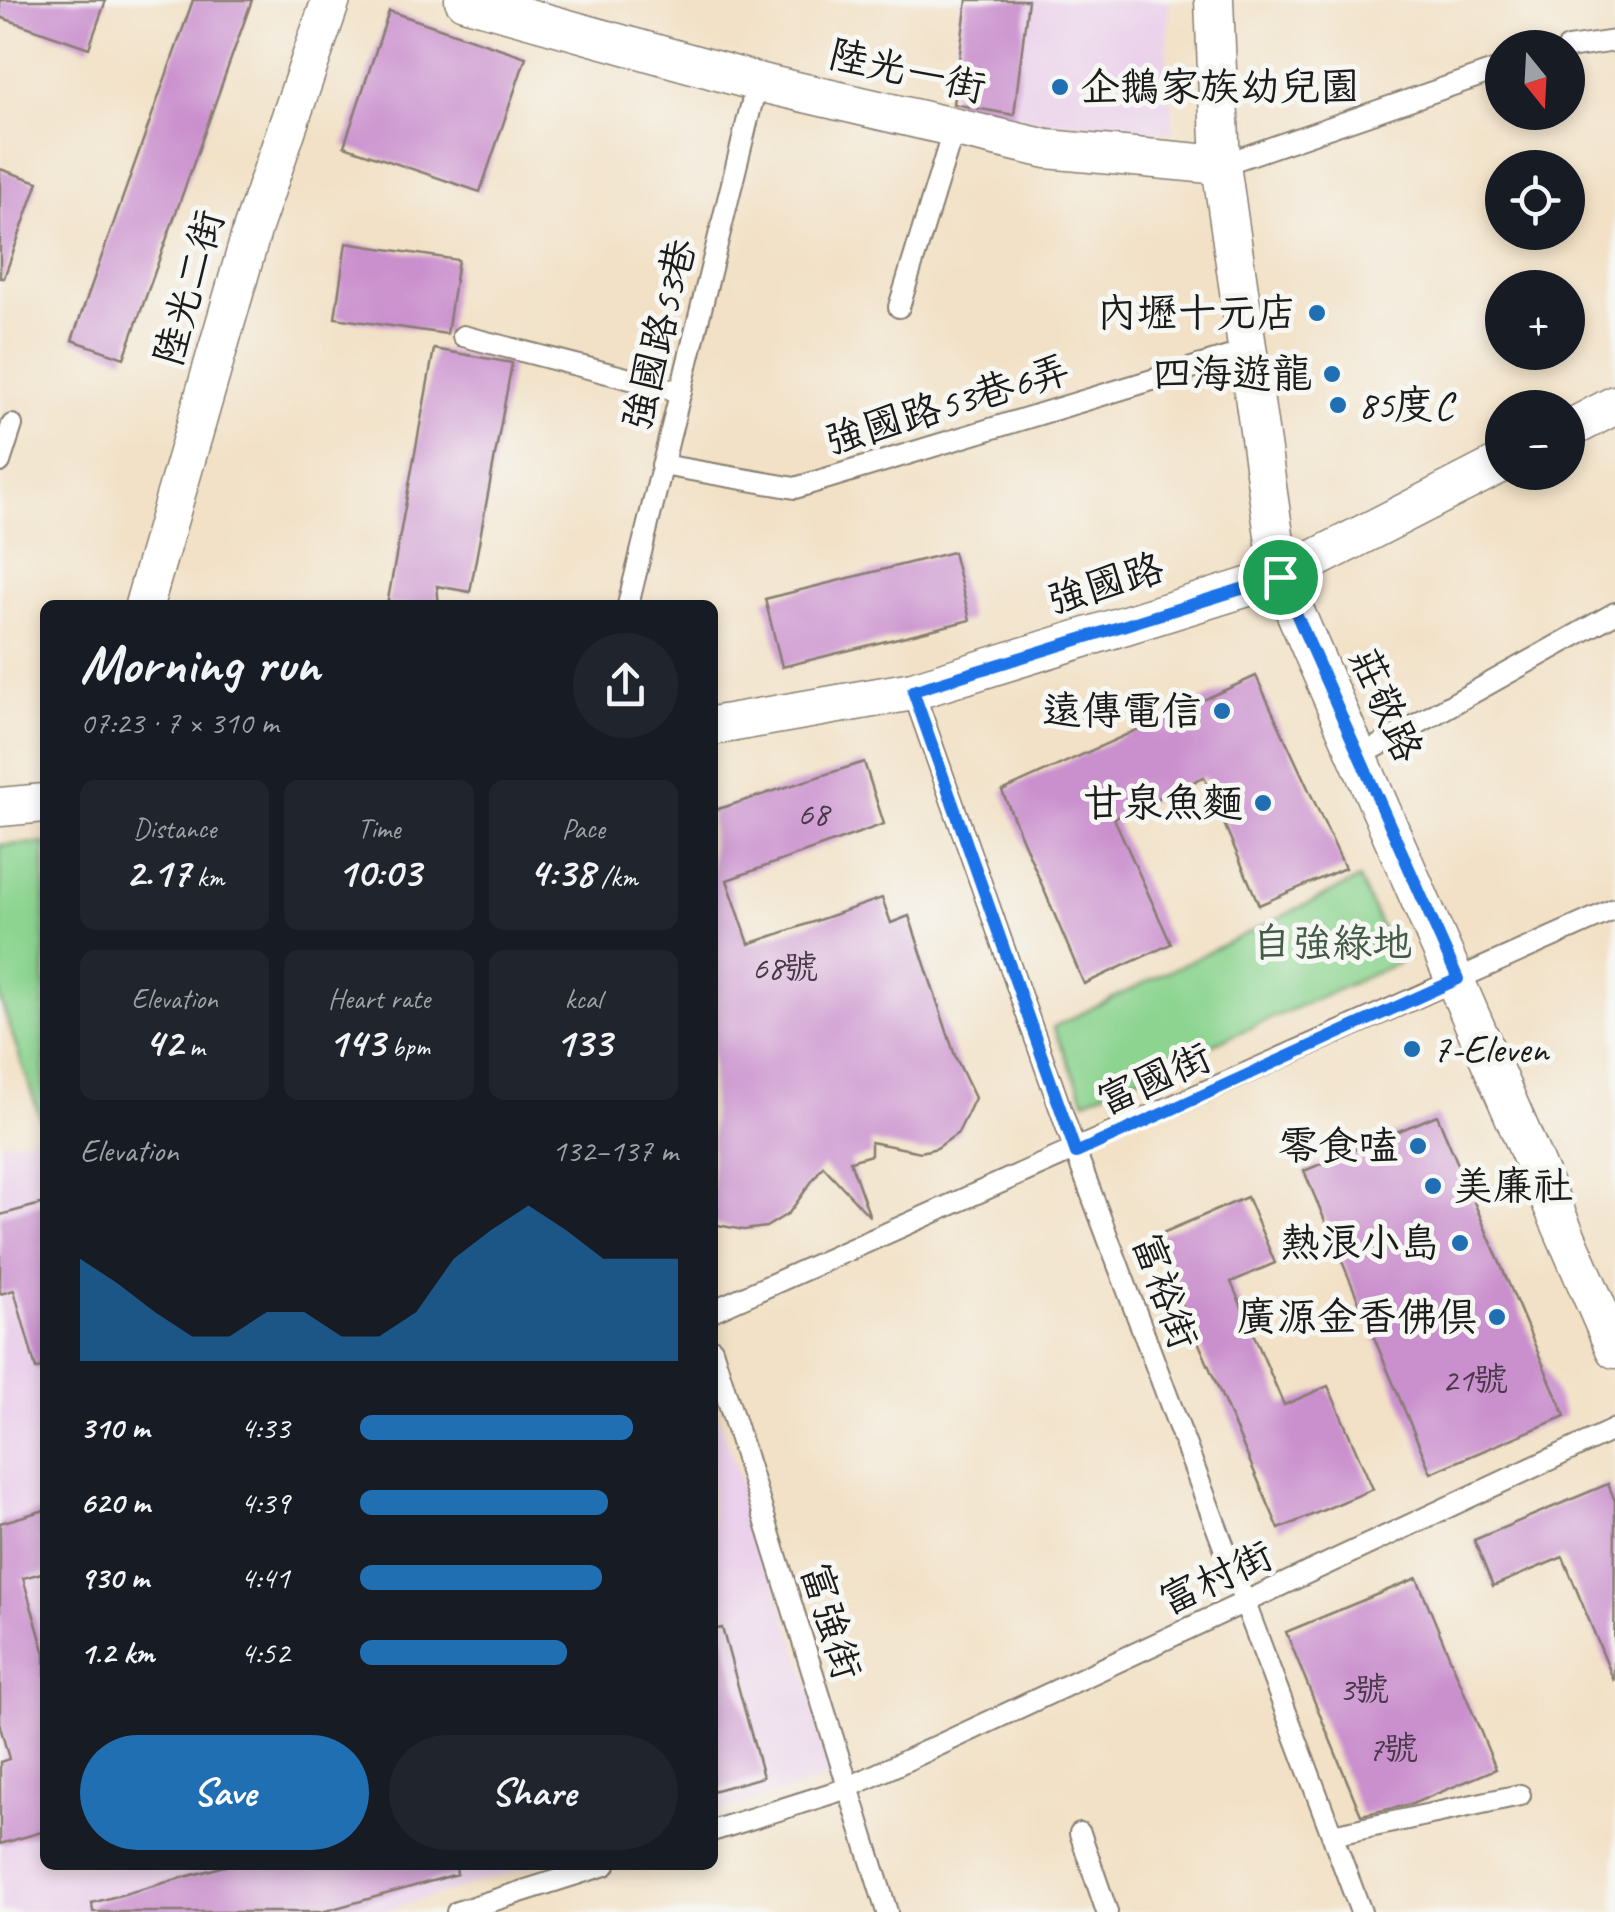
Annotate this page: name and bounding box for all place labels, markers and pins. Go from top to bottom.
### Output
place label: 企鵝家族幼兒園 [1080,62,1360,112]
marker: 企鵝家族幼兒園 [1049,76,1071,98]
place label: 內壢十元店 [1097,288,1297,338]
marker: 內壢十元店 [1306,302,1328,324]
place label: 四海遊龍 [1152,349,1312,399]
marker: 四海遊龍 [1321,363,1343,385]
place label: 85度C [1358,380,1457,430]
marker: 85度C [1327,394,1349,416]
pin [1238,535,1323,620]
place label: 遠傳電信 [1042,686,1202,736]
marker: 遠傳電信 [1211,700,1233,722]
place label: 甘泉魚麵 [1083,778,1243,828]
marker: 甘泉魚麵 [1252,792,1274,814]
place label: 7-Eleven [1432,1024,1550,1074]
marker: 7-Eleven [1401,1038,1423,1060]
place label: 零食嗑 [1278,1121,1398,1171]
marker: 零食嗑 [1407,1135,1429,1157]
place label: 美廉社 [1453,1161,1573,1211]
marker: 美廉社 [1422,1175,1444,1197]
place label: 熱浪小島 [1280,1218,1440,1268]
marker: 熱浪小島 [1449,1232,1471,1254]
place label: 廣源金香佛俱 [1237,1292,1477,1342]
marker: 廣源金香佛俱 [1486,1306,1508,1328]

